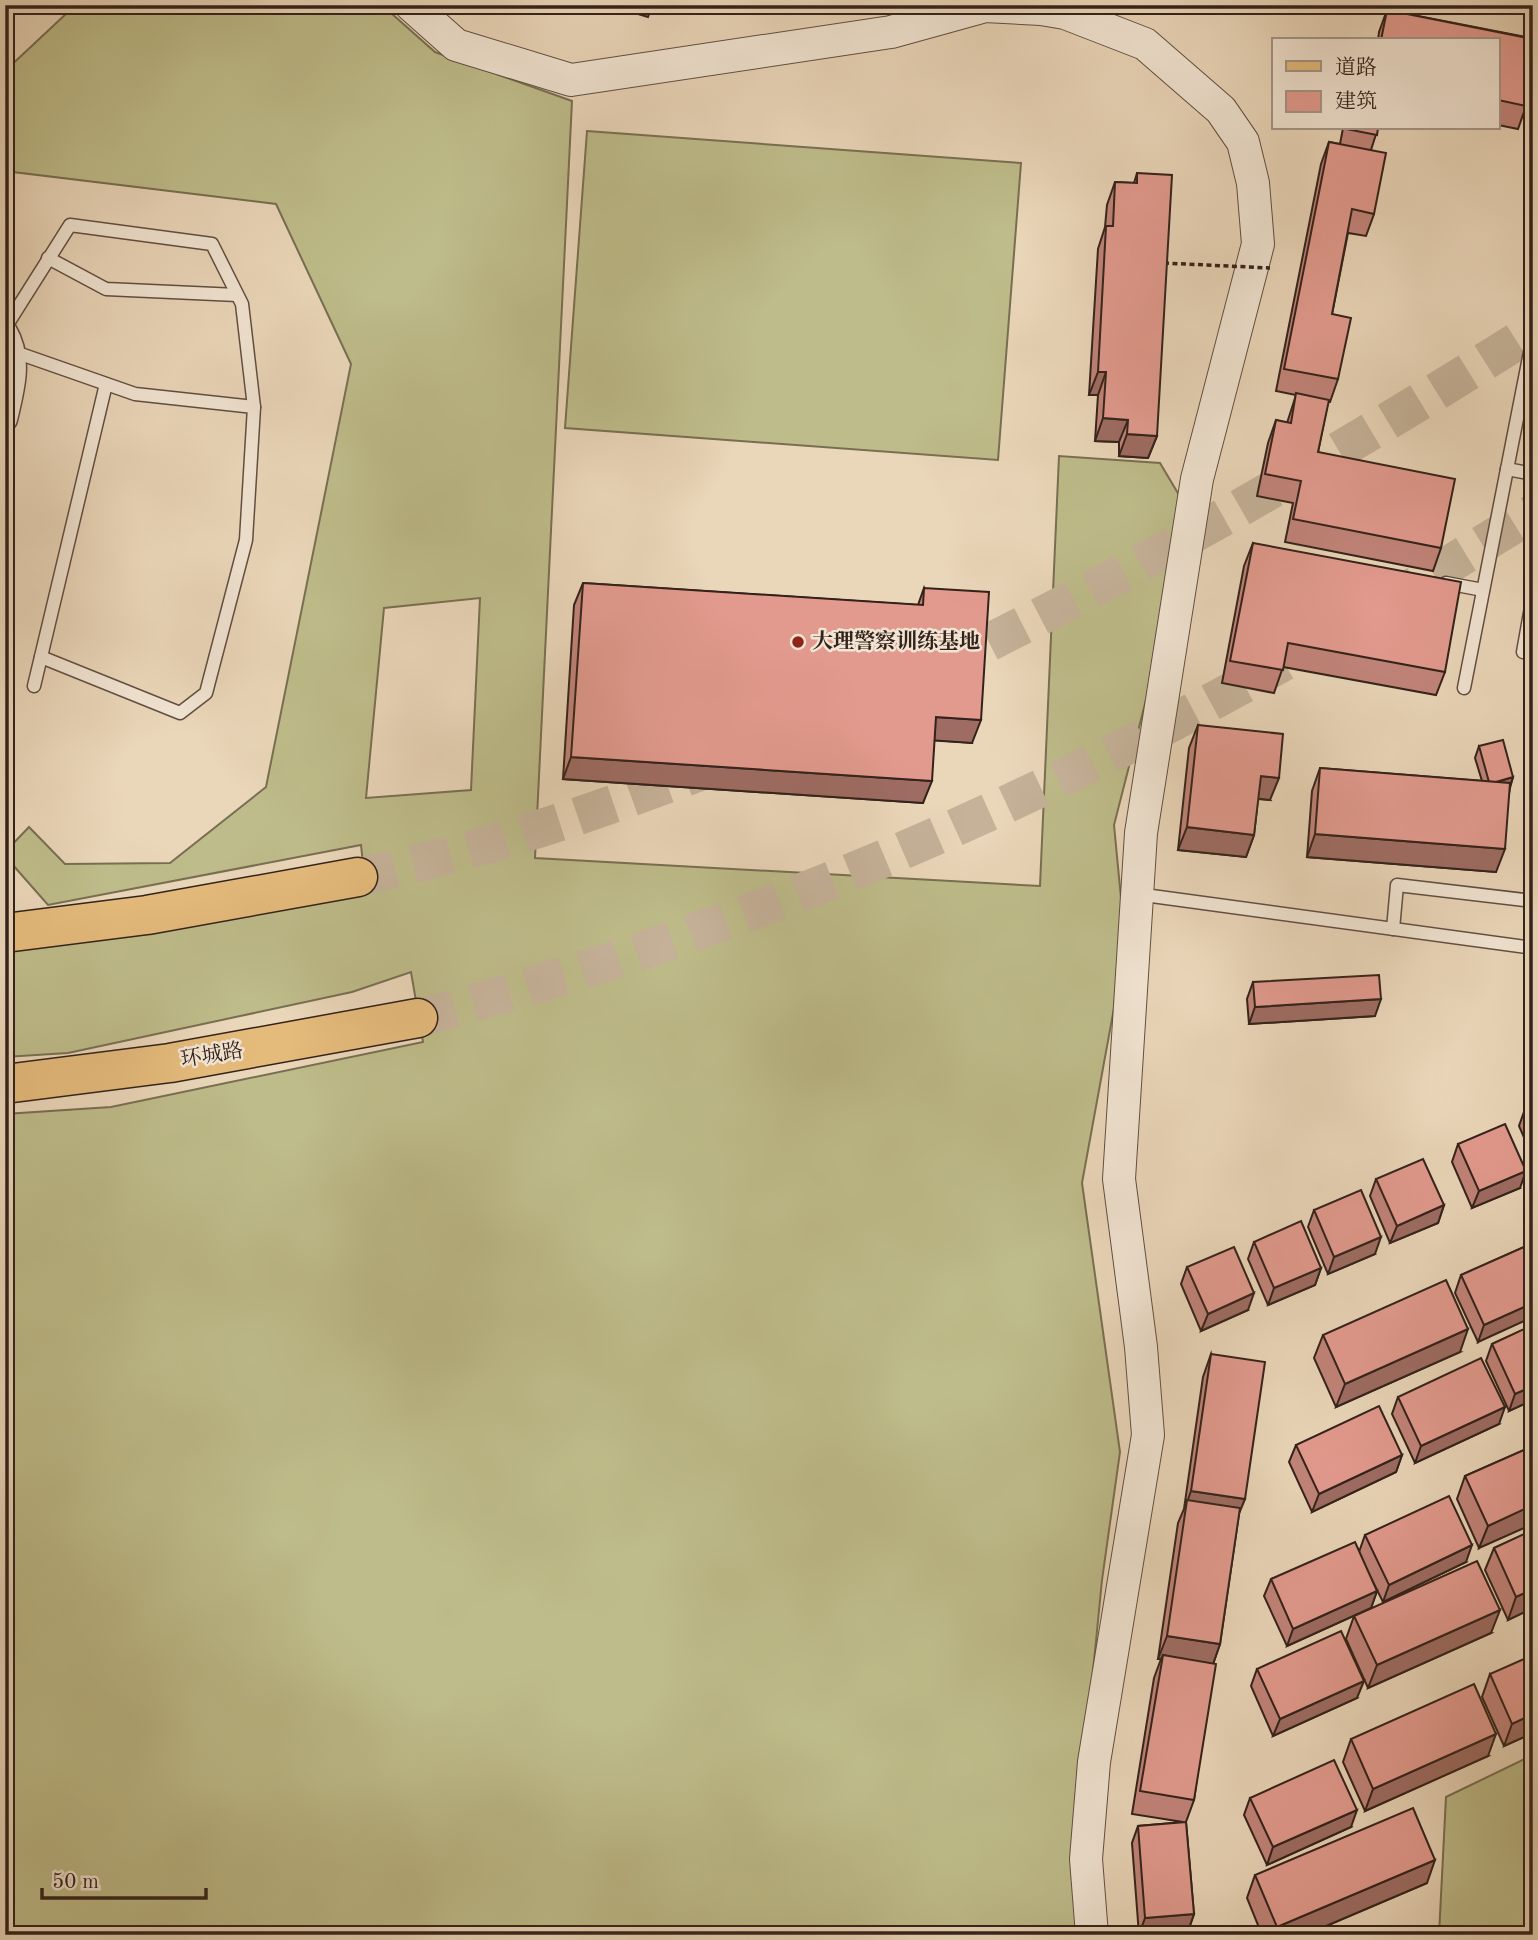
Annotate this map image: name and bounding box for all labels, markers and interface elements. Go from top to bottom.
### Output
legend [1272,38,1500,130]
text: 道路 [1335,56,1377,79]
text: 建筑 [1335,90,1377,113]
place label: 大理警察训练基地 [812,629,980,653]
marker: 大理警察训练基地 [790,634,806,650]
street label: 环城路 [179,1039,245,1071]
scale bar [42,1856,206,1900]
text: 50 m [52,1872,99,1893]

